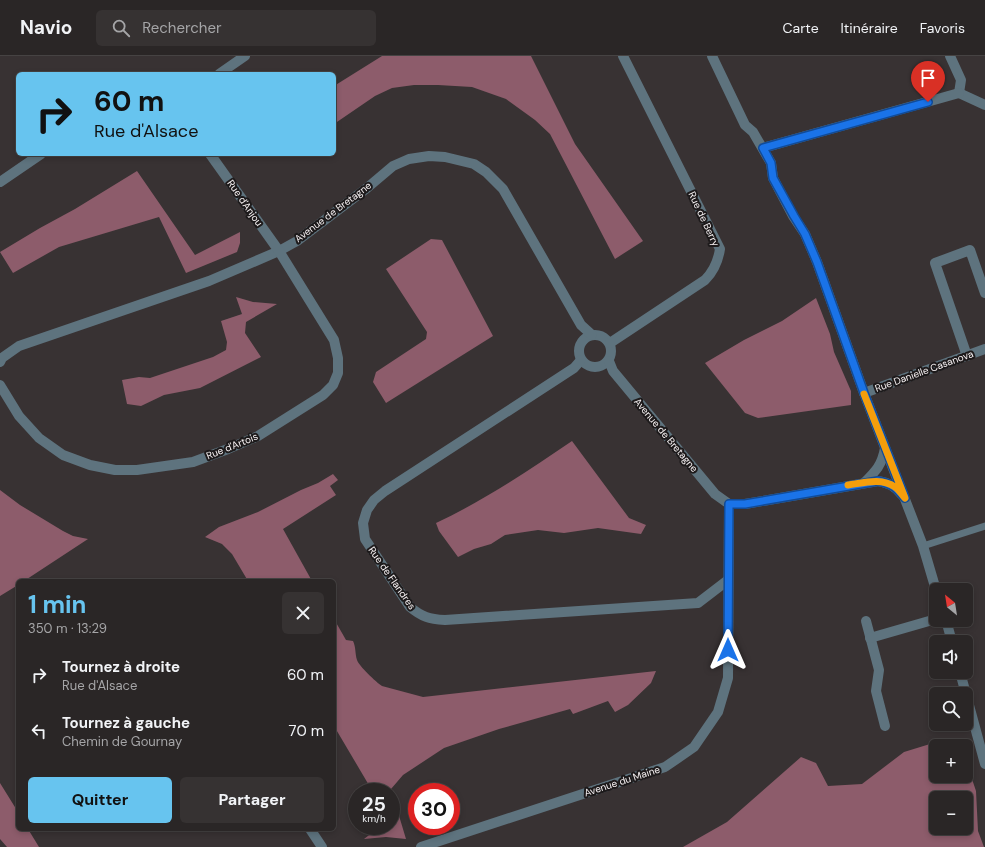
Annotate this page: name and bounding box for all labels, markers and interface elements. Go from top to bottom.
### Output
search box [96,10,376,46]
text: Navio [20,15,72,40]
icon: search [110,17,132,39]
text: Rechercher [142,18,221,38]
text: Carte [783,19,819,37]
text: Itinéraire [841,19,898,37]
text: Favoris [920,19,965,37]
pin [911,61,945,102]
icon: arrive [917,67,939,89]
text: 60 m [94,83,164,120]
icon: right [28,88,80,140]
text: Rue d'Alsace [94,119,198,143]
street label: Rue d'Anjou [224,177,266,229]
street label: Avenue de Bretagne [292,179,374,245]
street label: Rue de Berry [686,189,723,249]
street label: Rue Danielle Casanova [873,347,975,395]
street label: Avenue de Bretagne [631,395,701,475]
street label: Rue d'Artois [204,430,260,462]
street label: Rue de Flandres [365,544,419,612]
north arrow [929,583,973,627]
map controls [929,583,973,835]
text: 1 min [28,589,86,620]
button: close [282,592,324,634]
text: 350 m · 13:29 [28,620,107,637]
position arrow [707,629,749,671]
button: sound [929,635,973,679]
text: Tournez à droite [62,657,180,677]
icon: right [28,664,50,686]
text: 60 m [287,665,324,685]
text: Rue d'Alsace [62,677,137,694]
button: search [929,687,973,731]
text: Tournez à gauche [62,713,190,733]
icon: left [28,720,50,742]
text: 70 m [289,721,324,741]
text: Chemin de Gournay [62,733,182,750]
button: + [929,739,973,783]
street label: Avenue du Maine [582,763,662,799]
button: Quitter [28,777,172,823]
button: Partager [180,777,324,823]
speed limit sign: 30 [408,783,460,835]
text: 25 [362,791,386,817]
button: − [929,791,973,835]
text: km/h [362,812,386,825]

